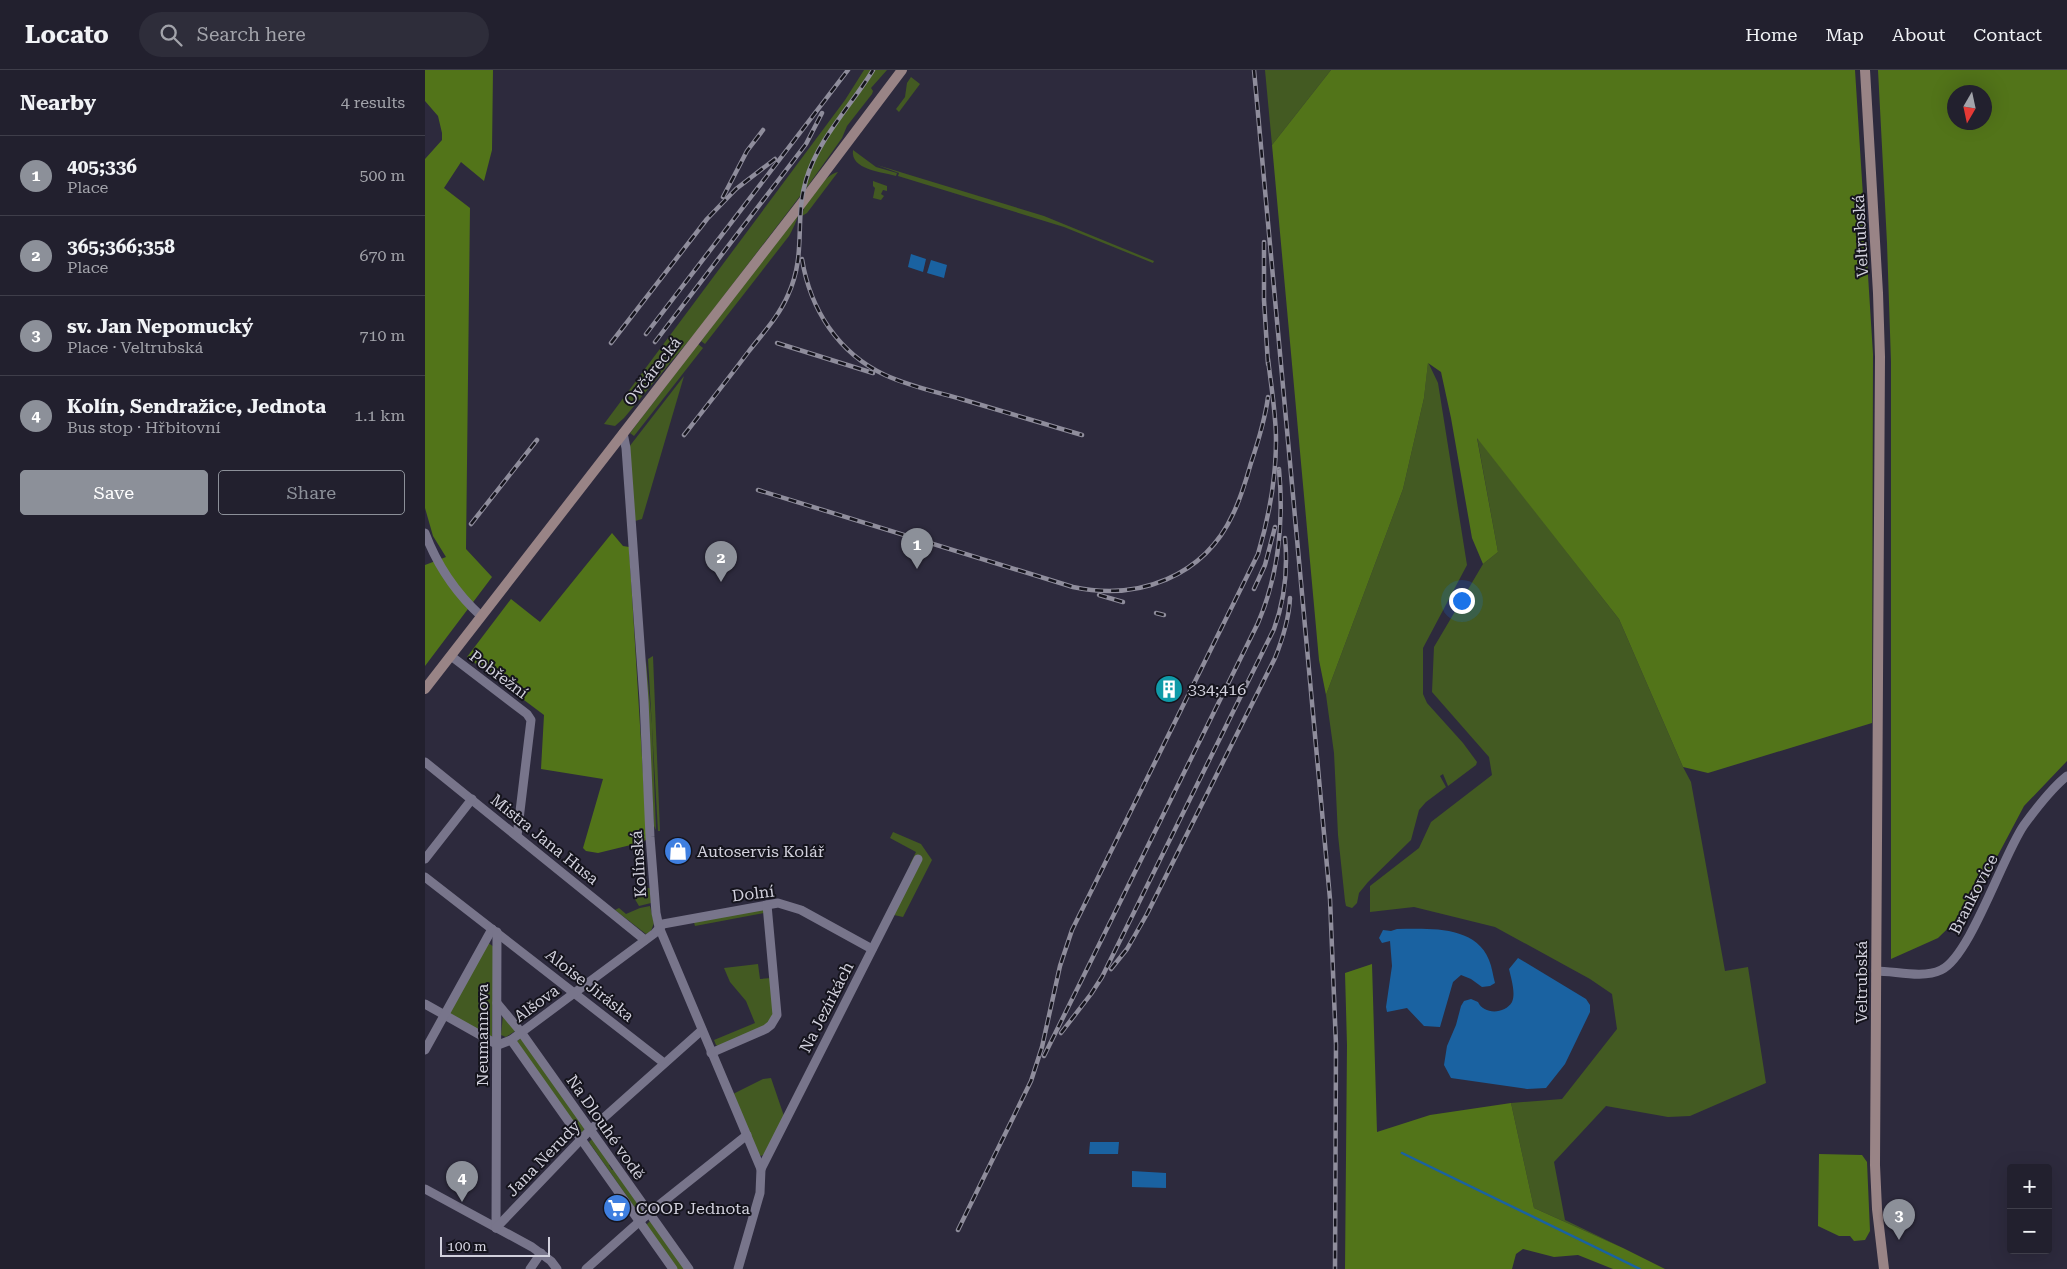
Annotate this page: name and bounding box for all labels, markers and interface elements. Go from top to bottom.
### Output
search box [139,12,489,57]
text: Locato [25,21,109,49]
icon: search [157,21,185,49]
text: Search here [197,23,306,46]
text: Home [1745,24,1797,45]
text: Map [1825,24,1864,45]
text: About [1892,24,1945,45]
text: Contact [1973,24,2042,45]
north arrow [1947,85,1992,130]
text: Nearby [20,91,96,115]
text: 4 results [341,93,405,112]
text: 405;336 [67,155,137,178]
text: 1 [32,166,40,185]
text: 500 m [359,166,405,185]
text: Place [67,178,108,197]
street label: Veltrubská [1849,194,1872,278]
text: 365;366;358 [67,235,175,258]
text: 2 [32,246,40,265]
text: 670 m [359,246,405,265]
text: Place [67,258,108,277]
text: sv. Jan Nepomucký [67,315,253,338]
text: 3 [32,326,40,345]
text: 710 m [359,326,405,345]
street label: Ovčárecká [620,333,685,409]
text: Place · Veltrubská [67,338,203,357]
text: Kolín, Sendražice, Jednota [67,395,326,418]
text: 4 [32,406,40,425]
text: 1.1 km [354,406,405,425]
text: Bus stop · Hřbitovní [67,418,221,437]
button: Save [20,470,208,515]
button: Share [218,470,405,515]
pin: 1 [901,528,933,569]
pin: 2 [705,541,737,582]
your location [1449,588,1475,614]
street label: Pobřežní [466,646,532,702]
building icon: 334;416 [1154,674,1184,704]
place label: 334;416 [1188,680,1246,699]
street label: Mistra Jana Husa [487,790,603,889]
street label: Kolínská [627,829,650,898]
shop icon: Autoservis Kolář [663,836,693,866]
place label: Autoservis Kolář [697,842,825,861]
street label: Brankovice [1945,851,2002,937]
street label: Dolní [731,881,775,906]
street label: Veltrubská [1852,940,1871,1023]
street label: Aloise Jiráska [542,945,638,1026]
street label: Na Jezírkách [795,959,857,1056]
street label: Alšova [510,981,563,1026]
street label: Neumannova [473,983,492,1086]
street label: Na Dlouhé vodě [562,1071,649,1183]
street label: Jana Nerudy [502,1116,585,1200]
pin: 4 [446,1161,478,1202]
map controls [2007,1164,2052,1254]
button: + [2007,1164,2052,1209]
supermarket icon: COOP Jednota [602,1193,632,1223]
place label: COOP Jednota [636,1199,750,1218]
pin: 3 [1883,1199,1915,1240]
button: − [2007,1209,2052,1254]
scale bar [440,1234,550,1257]
text: 100 m [447,1238,487,1254]

